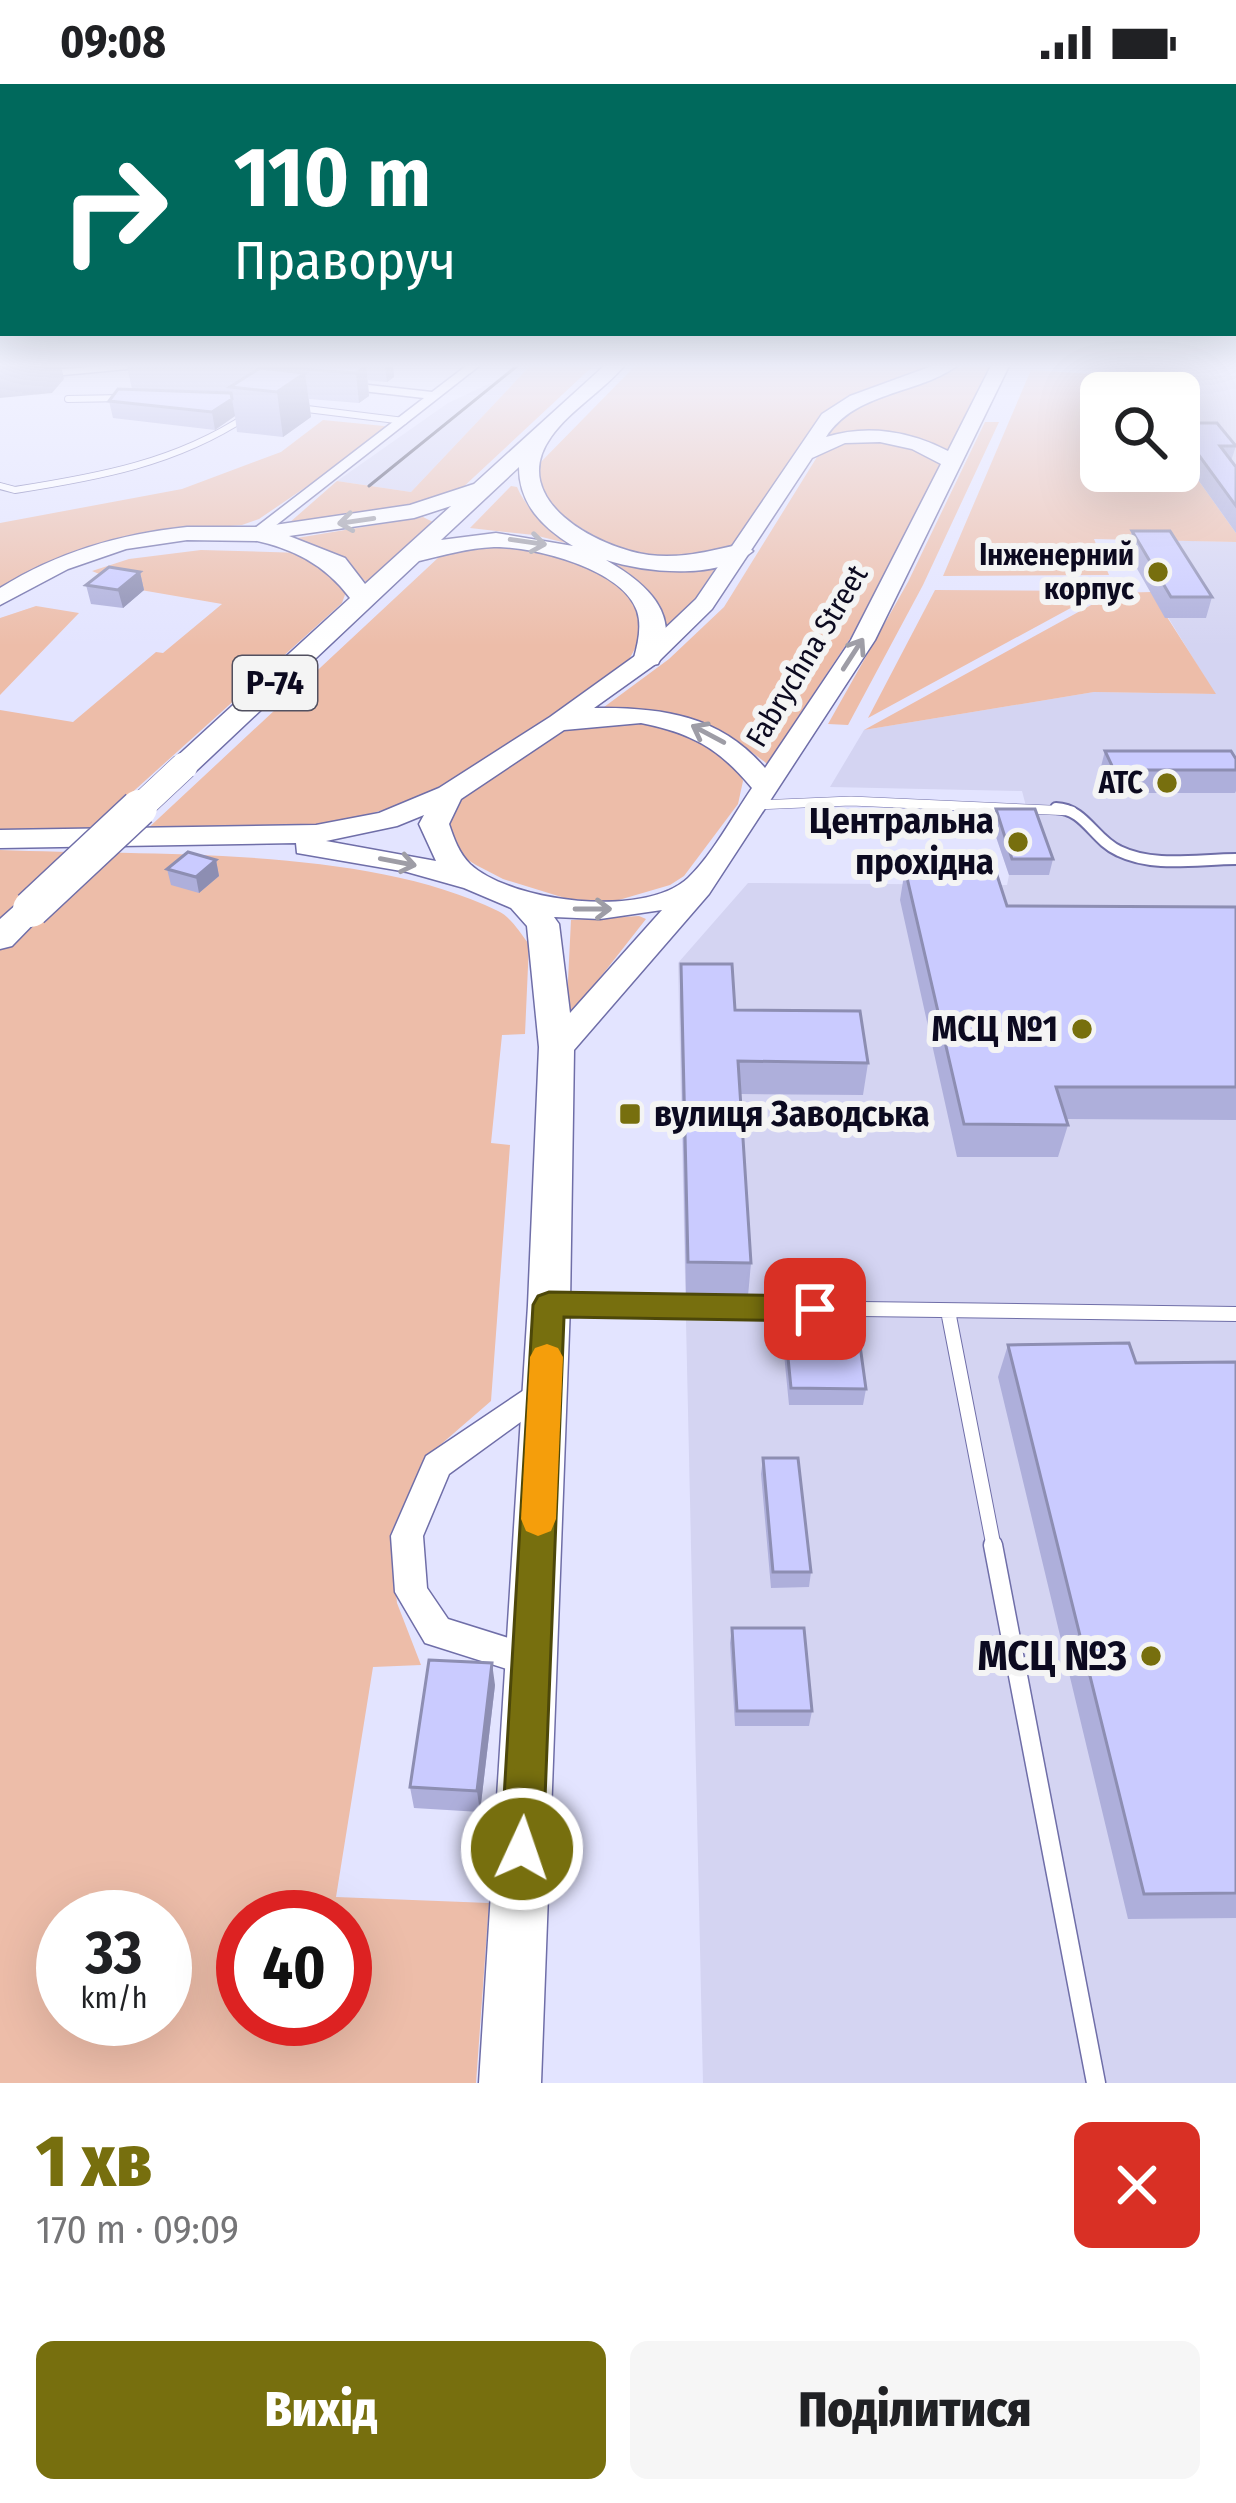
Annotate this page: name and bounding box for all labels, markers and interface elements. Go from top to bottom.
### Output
text: 09:08 [60,15,166,69]
text: 110 m [234,127,431,228]
icon: right [36,132,192,288]
text: Праворуч [234,229,456,293]
map controls [1080,372,1200,492]
button: search [1080,372,1200,492]
one-way arrow [337,510,376,533]
one-way arrow [508,531,547,554]
place label: Інженерний корпус [979,537,1135,607]
street label: Fabrychna Street [739,558,875,753]
marker: Інженерний корпус [1145,559,1171,585]
one-way arrow [841,638,866,672]
road number: Р-74 [233,656,317,710]
one-way arrow [692,722,727,745]
place label: АТС [1098,765,1143,801]
marker: АТС [1154,770,1180,796]
place label: Центральна прохідна [809,799,994,884]
marker: Центральна прохідна [1005,829,1031,855]
one-way arrow [378,852,417,874]
one-way arrow [573,898,612,920]
place label: МСЦ №1 [932,1007,1058,1051]
marker: МСЦ №1 [1069,1016,1095,1042]
place label: вулиця Заводська [654,1092,930,1136]
marker: вулиця Заводська [617,1101,643,1127]
pin [764,1258,866,1360]
icon: arrive [782,1276,848,1342]
place label: МСЦ №3 [977,1631,1127,1681]
marker: МСЦ №3 [1138,1643,1164,1669]
position arrow [459,1786,585,1912]
speed limit sign: 40 [216,1890,372,2046]
text: 33 [86,1917,142,1989]
text: km/h [81,1980,147,2016]
text: 1 хв [36,2119,152,2205]
button: close [1074,2122,1200,2248]
text: 170 m · 09:09 [36,2207,239,2253]
button: Вихід [36,2341,606,2479]
button: Поділитися [630,2341,1200,2479]

